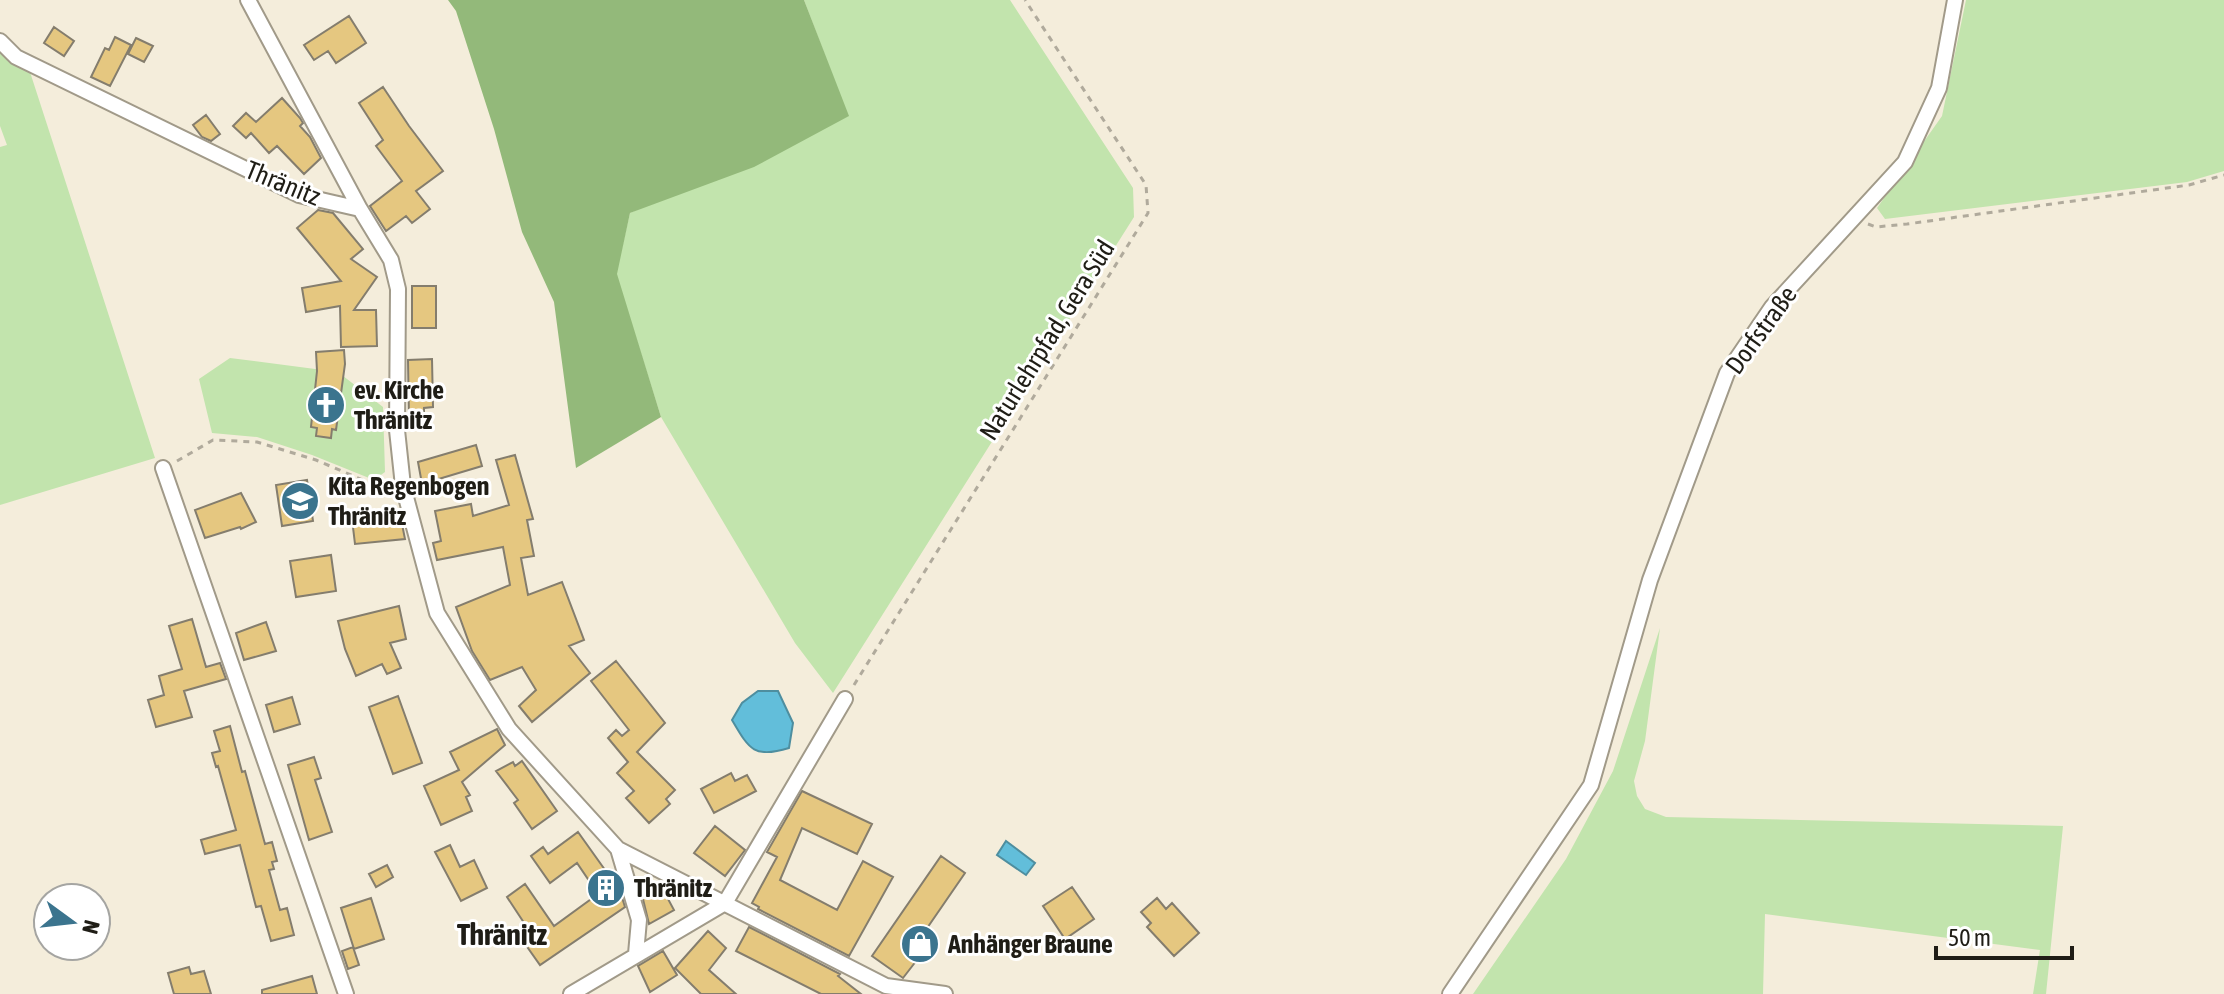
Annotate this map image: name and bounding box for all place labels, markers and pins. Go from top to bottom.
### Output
place label: ev. Kirche Thränitz [354,375,444,435]
church icon: ev. Kirche Thränitz [305,384,347,426]
place label: Kita Regenbogen Thränitz [328,471,489,531]
school or university icon: Kita Regenbogen Thränitz [279,480,321,522]
building icon: Thränitz [585,867,627,909]
place label: Thränitz [634,873,713,903]
shop icon: Anhänger Braune [899,923,941,965]
place label: Anhänger Braune [947,929,1113,959]

